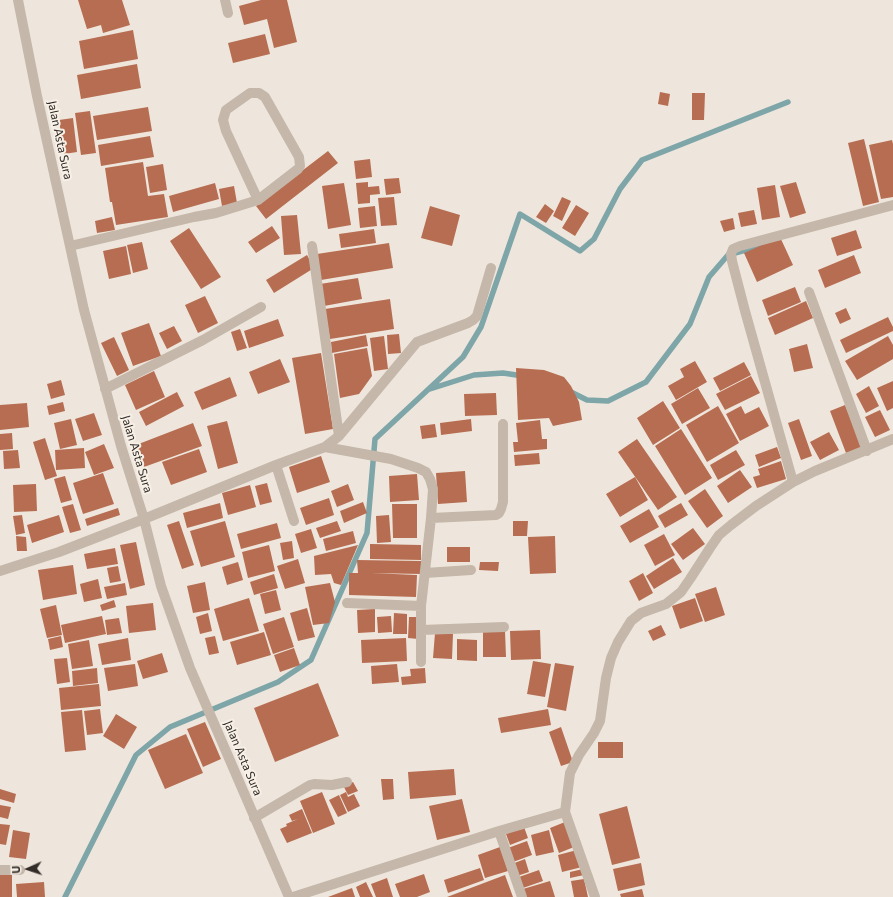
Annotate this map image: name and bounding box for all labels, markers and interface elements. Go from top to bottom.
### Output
street label: Jalan Asta Sura [45,99,75,181]
street label: Jalan Asta Sura [118,414,156,494]
street label: Jalan Asta Sura [221,718,265,798]
north arrow [8,849,48,889]
text: U [9,865,22,874]

